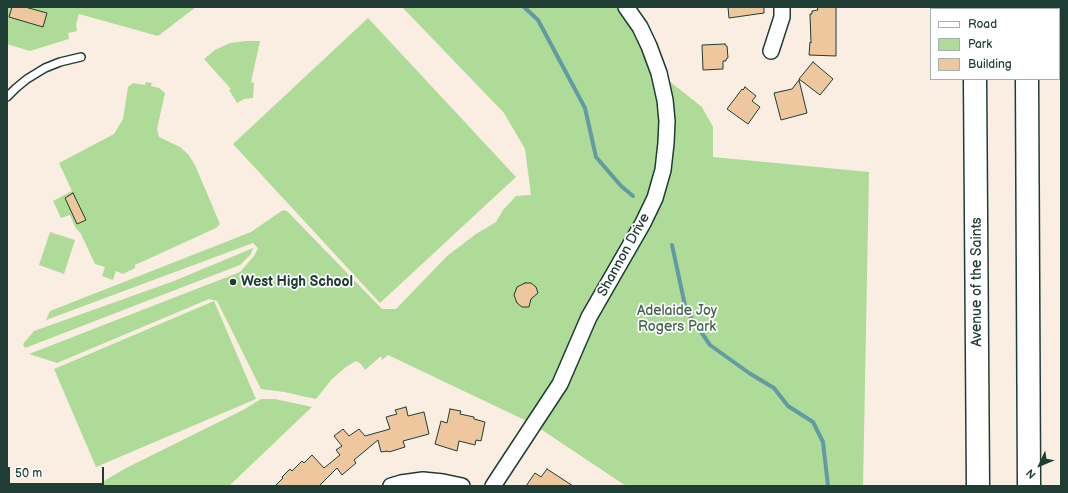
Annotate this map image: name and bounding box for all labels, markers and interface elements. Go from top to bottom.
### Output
legend [930,8,1060,80]
text: Road [968,17,997,32]
text: Park [968,37,992,52]
text: Building [968,57,1012,72]
street label: Shannon Drive [594,210,654,300]
street label: Avenue of the Saints [969,217,985,347]
place label: West High School [241,274,353,290]
marker: West High School [228,277,238,287]
park label: Adelaide Joy Rogers Park [637,303,717,336]
north arrow [1020,445,1060,485]
scale bar [10,459,106,485]
text: 50 m [15,466,42,481]
text: N [1023,466,1039,481]

